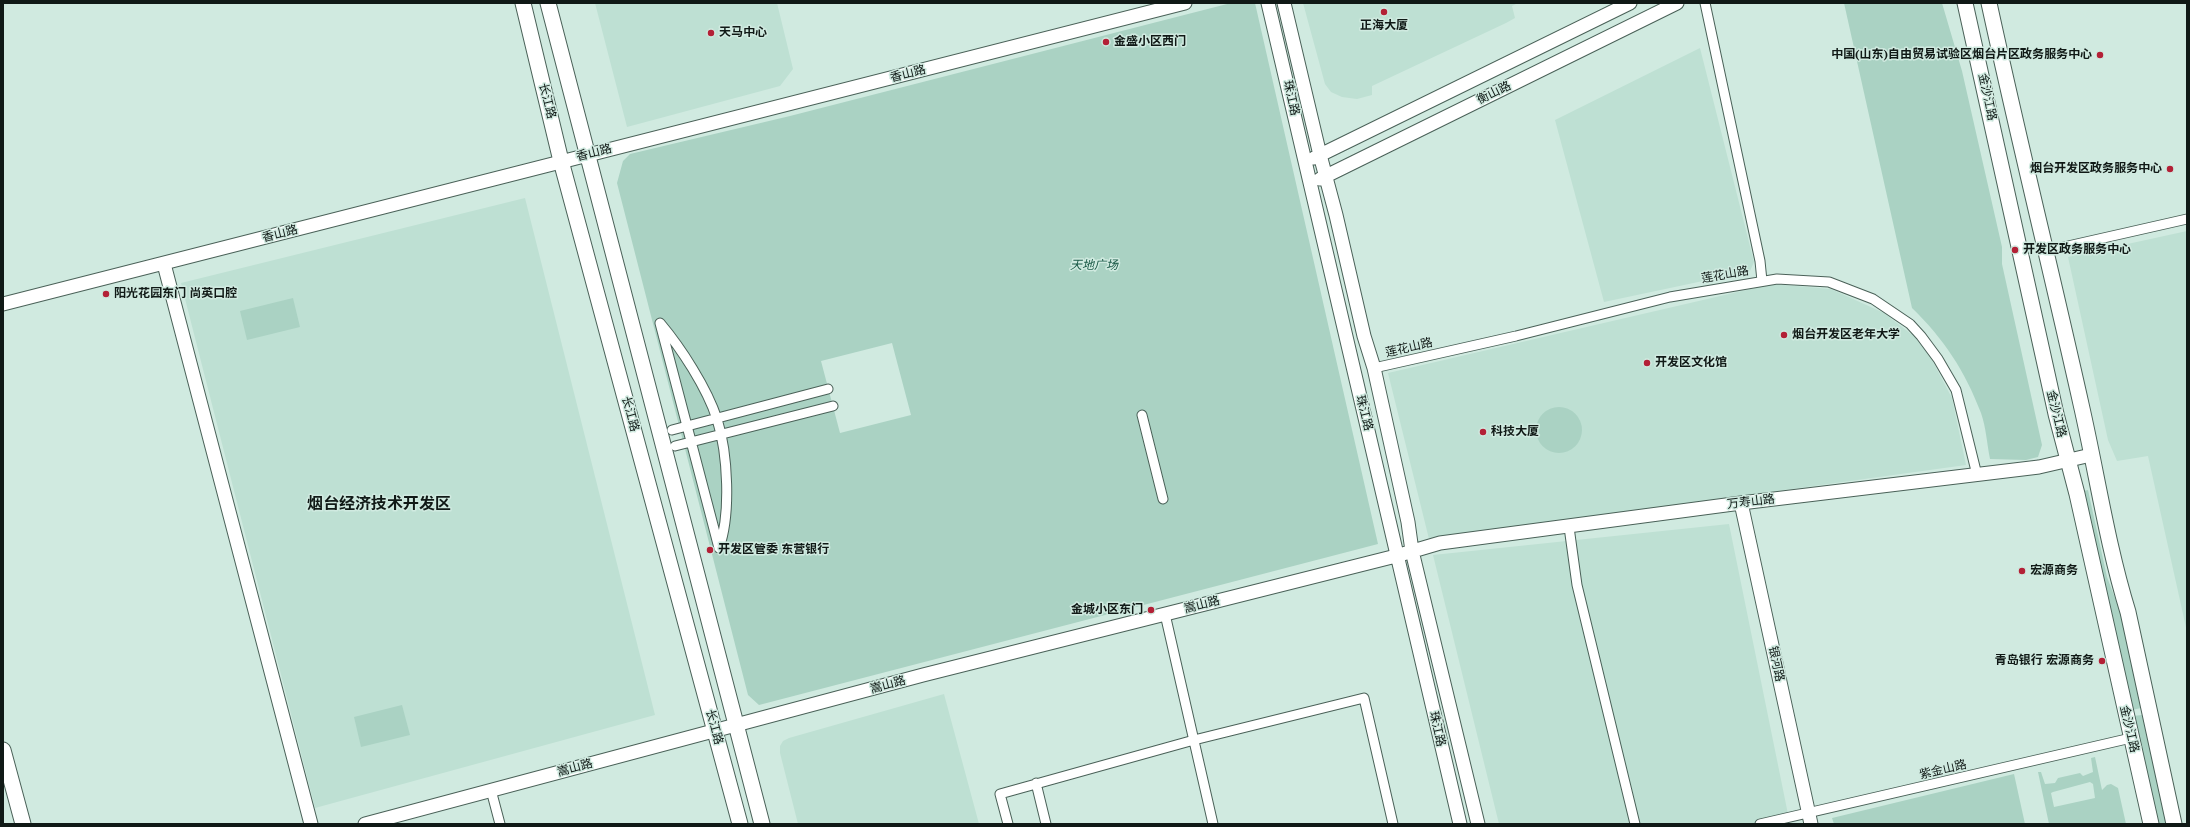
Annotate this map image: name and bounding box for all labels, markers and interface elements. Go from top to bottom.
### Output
marker: 正海大厦 [1379,7,1389,17]
place label: 正海大厦 [1360,19,1408,33]
place label: 天马中心 [719,26,767,40]
marker: 天马中心 [706,28,716,38]
place label: 金盛小区西门 [1114,35,1186,49]
marker: 金盛小区西门 [1101,37,1111,47]
place label: 中国(山东)自由贸易试验区烟台片区政务服务中心 [1831,48,2092,62]
marker: 中国(山东)自由贸易试验区烟台片区政务服务中心 [2095,50,2105,60]
street label: 香山路 [889,63,927,85]
street label: 金沙江路 [1975,72,1999,122]
street label: 珠江路 [1280,79,1302,117]
street label: 衡山路 [1475,79,1513,107]
street label: 长江路 [536,82,558,120]
street label: 香山路 [575,142,613,164]
place label: 烟台开发区政务服务中心 [2030,162,2162,176]
marker: 烟台开发区政务服务中心 [2165,164,2175,174]
street label: 香山路 [261,223,299,245]
place label: 开发区政务服务中心 [2023,243,2131,257]
marker: 开发区政务服务中心 [2010,245,2020,255]
park label: 天地广场 [1070,259,1118,273]
street label: 莲花山路 [1700,264,1750,286]
place label: 阳光花园东门 尚英口腔 [114,287,237,301]
marker: 阳光花园东门 尚英口腔 [101,289,111,299]
place label: 烟台开发区老年大学 [1792,328,1900,342]
marker: 烟台开发区老年大学 [1779,330,1789,340]
street label: 莲花山路 [1384,336,1434,360]
place label: 开发区文化馆 [1655,356,1727,370]
marker: 开发区文化馆 [1642,358,1652,368]
street label: 金沙江路 [2043,389,2069,439]
street label: 珠江路 [1353,394,1375,432]
street label: 长江路 [618,395,642,433]
place label: 科技大厦 [1491,425,1539,439]
marker: 科技大厦 [1478,427,1488,437]
street label: 万寿山路 [1726,492,1776,512]
district label: 烟台经济技术开发区 [307,494,451,514]
place label: 开发区管委 东营银行 [718,543,829,557]
marker: 开发区管委 东营银行 [705,545,715,555]
place label: 宏源商务 [2030,564,2078,578]
marker: 宏源商务 [2017,566,2027,576]
street label: 嵩山路 [1183,594,1221,616]
place label: 金城小区东门 [1071,603,1143,617]
marker: 金城小区东门 [1146,605,1156,615]
street label: 银河路 [1765,645,1787,683]
place label: 青岛银行 宏源商务 [1995,654,2094,668]
marker: 青岛银行 宏源商务 [2097,656,2107,666]
street label: 嵩山路 [869,673,907,697]
street label: 金沙江路 [2117,704,2141,754]
street label: 长江路 [702,708,726,746]
street label: 珠江路 [1426,710,1448,748]
street label: 嵩山路 [556,756,594,780]
street label: 紫金山路 [1918,758,1968,782]

